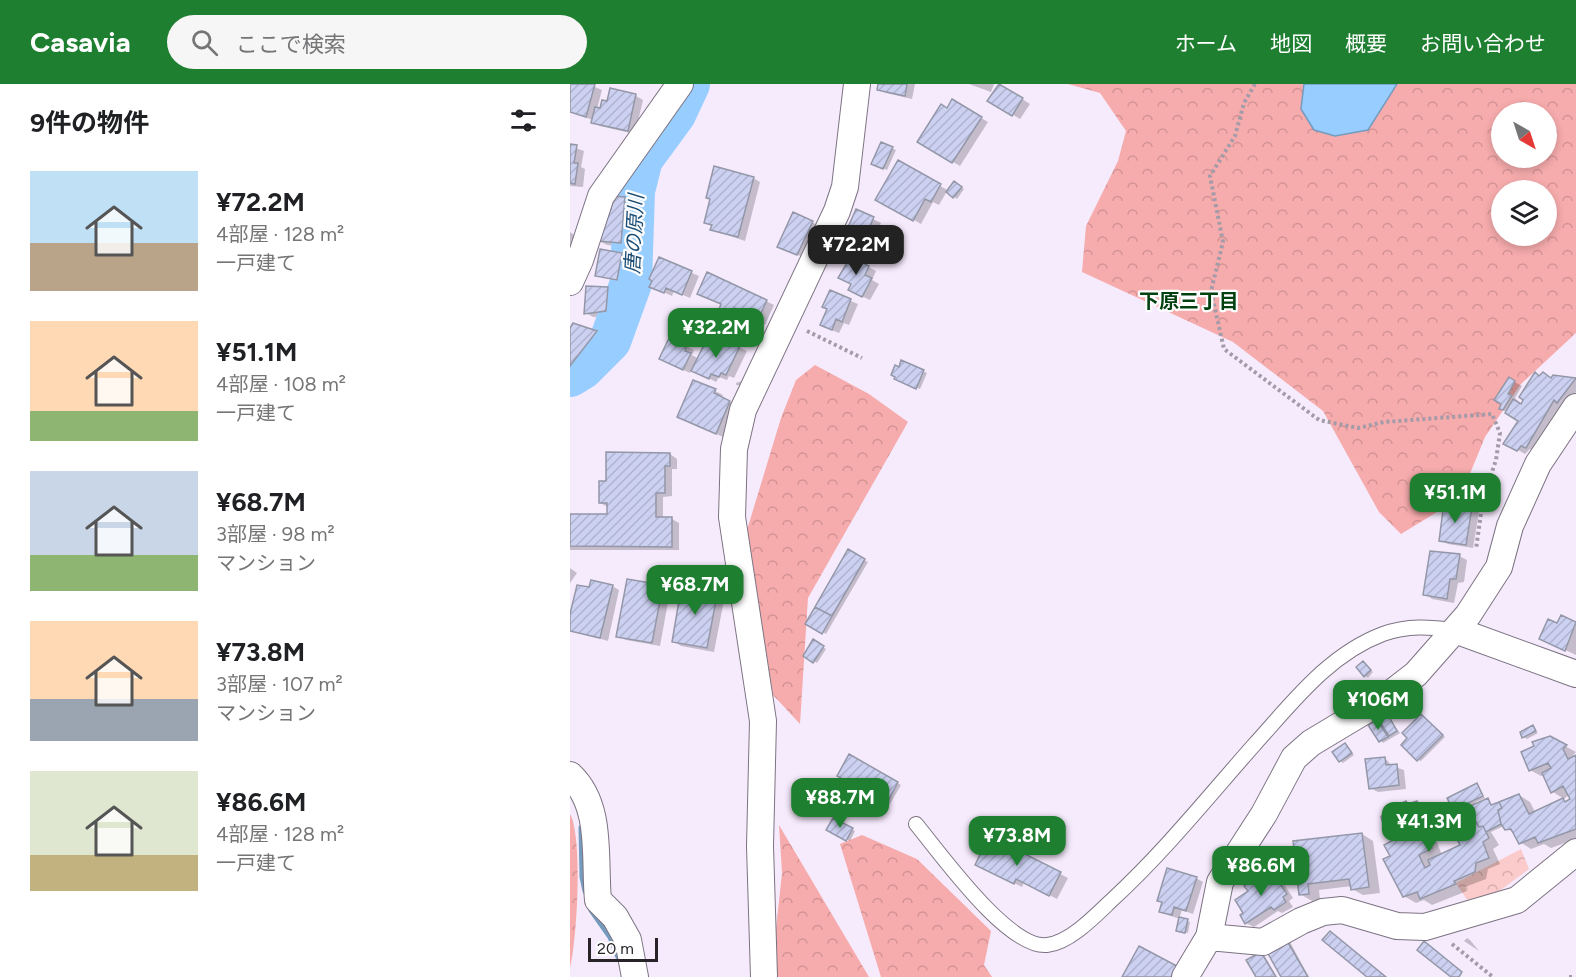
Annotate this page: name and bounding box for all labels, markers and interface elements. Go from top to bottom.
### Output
search box [167,15,587,69]
text: Casavia [30,25,131,59]
icon: search [188,26,221,59]
text: ここで検索 [236,31,346,58]
text: ホーム [1175,31,1237,56]
text: 地図 [1270,31,1312,56]
text: 概要 [1345,31,1387,56]
text: お問い合わせ [1420,31,1546,56]
north arrow [1491,102,1557,168]
map controls [1491,102,1557,246]
icon: filters [507,104,540,137]
text: 9件の物件 [30,107,149,139]
button: layers [1491,180,1557,246]
text: ¥72.2M [216,186,305,218]
water label: 唐の原川 [620,191,648,275]
icon: home [78,195,150,267]
text: 4部屋 · 128 m² [216,222,344,246]
pin: ¥72.2M [807,225,905,276]
text: ¥72.2M [822,232,890,256]
text: 一戸建て [216,251,296,275]
district label: 下原三丁目 [1139,289,1239,313]
pin: ¥32.2M [667,308,765,359]
text: ¥32.2M [682,315,750,339]
text: ¥51.1M [216,336,297,368]
icon: home [78,345,150,417]
text: 4部屋 · 108 m² [216,372,346,396]
text: 一戸建て [216,401,296,425]
pin: ¥51.1M [1406,473,1504,524]
text: ¥51.1M [1424,480,1486,504]
text: ¥68.7M [216,486,306,518]
icon: home [78,495,150,567]
text: 3部屋 · 98 m² [216,522,335,546]
text: マンション [216,551,316,575]
pin: ¥68.7M [646,565,744,616]
text: ¥68.7M [661,572,729,596]
text: ¥73.8M [216,636,305,668]
icon: home [78,645,150,717]
text: 3部屋 · 107 m² [216,672,343,696]
pin: ¥106M [1336,680,1420,731]
text: ¥106M [1347,687,1409,711]
text: マンション [216,701,316,725]
pin: ¥88.7M [791,778,889,829]
text: ¥88.7M [805,785,875,809]
text: ¥86.6M [216,786,306,818]
icon: home [78,795,150,867]
pin: ¥41.3M [1380,802,1478,853]
text: ¥41.3M [1396,809,1462,833]
pin: ¥73.8M [968,816,1066,867]
text: 4部屋 · 128 m² [216,822,344,846]
text: ¥73.8M [983,823,1051,847]
pin: ¥86.6M [1212,846,1310,897]
text: 一戸建て [216,851,296,875]
text: ¥86.6M [1226,853,1296,877]
scale bar [588,935,658,962]
text: 20 m [597,939,634,958]

